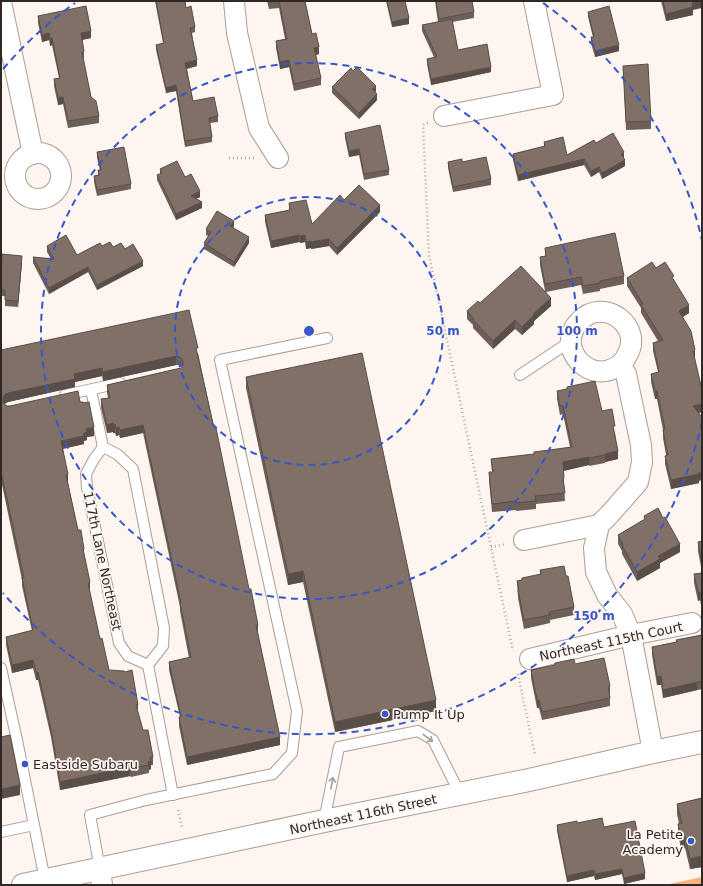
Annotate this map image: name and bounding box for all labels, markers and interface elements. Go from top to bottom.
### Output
centre of rings [302,324,316,338]
text: 50 m [426,324,460,338]
text: 100 m [556,324,598,338]
street label: 117th Lane Northeast [80,490,125,632]
text: 150 m [573,609,615,623]
street label: Northeast 115th Court [538,619,684,664]
place label: Pump It Up [393,707,465,722]
marker: Pump It Up [380,709,390,719]
one-way arrow [423,734,434,742]
place label: Eastside Subaru [33,757,138,772]
marker: Eastside Subaru [20,759,30,769]
one-way arrow [328,777,336,790]
street label: Northeast 116th Street [288,792,438,837]
place label: La Petite Academy [623,827,683,857]
marker: La Petite Academy [686,836,696,846]

